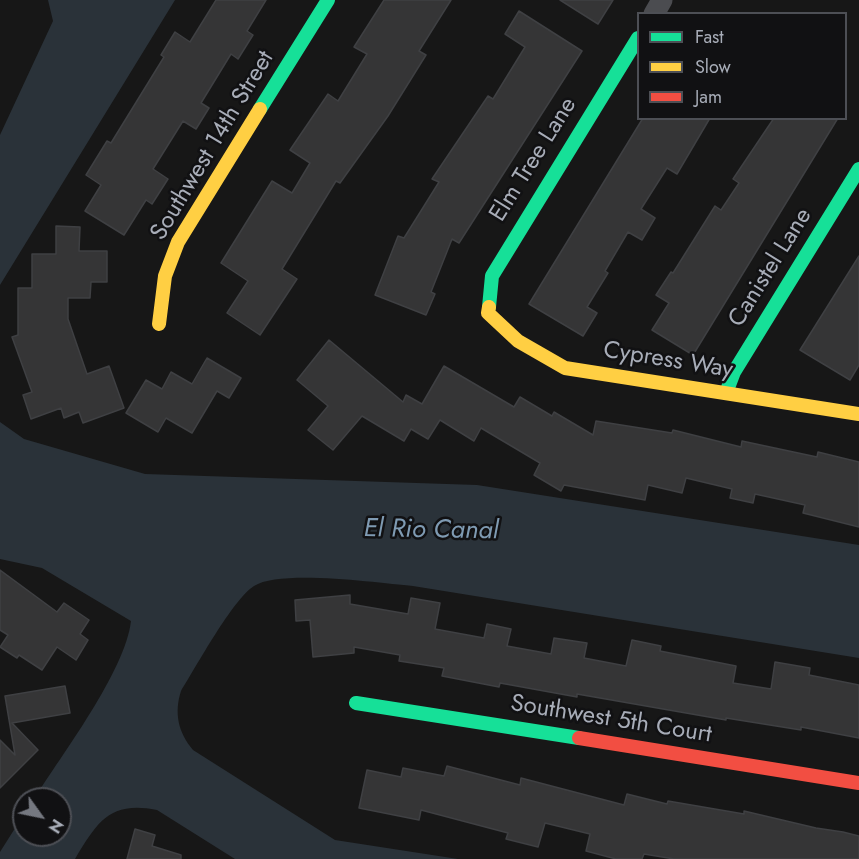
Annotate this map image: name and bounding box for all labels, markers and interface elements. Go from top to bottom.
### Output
legend [637,12,847,120]
text: Fast [695,24,724,50]
street label: Southwest 14th Street [145,46,281,246]
text: Slow [695,54,731,80]
text: Jam [695,84,722,110]
street label: Elm Tree Lane [484,93,584,227]
street label: Canistel Lane [723,203,819,333]
street label: Cypress Way [601,337,735,385]
water label: El Rio Canal [363,514,499,548]
street label: Southwest 5th Court [508,690,714,750]
north arrow [12,787,72,847]
text: N [43,814,69,838]

